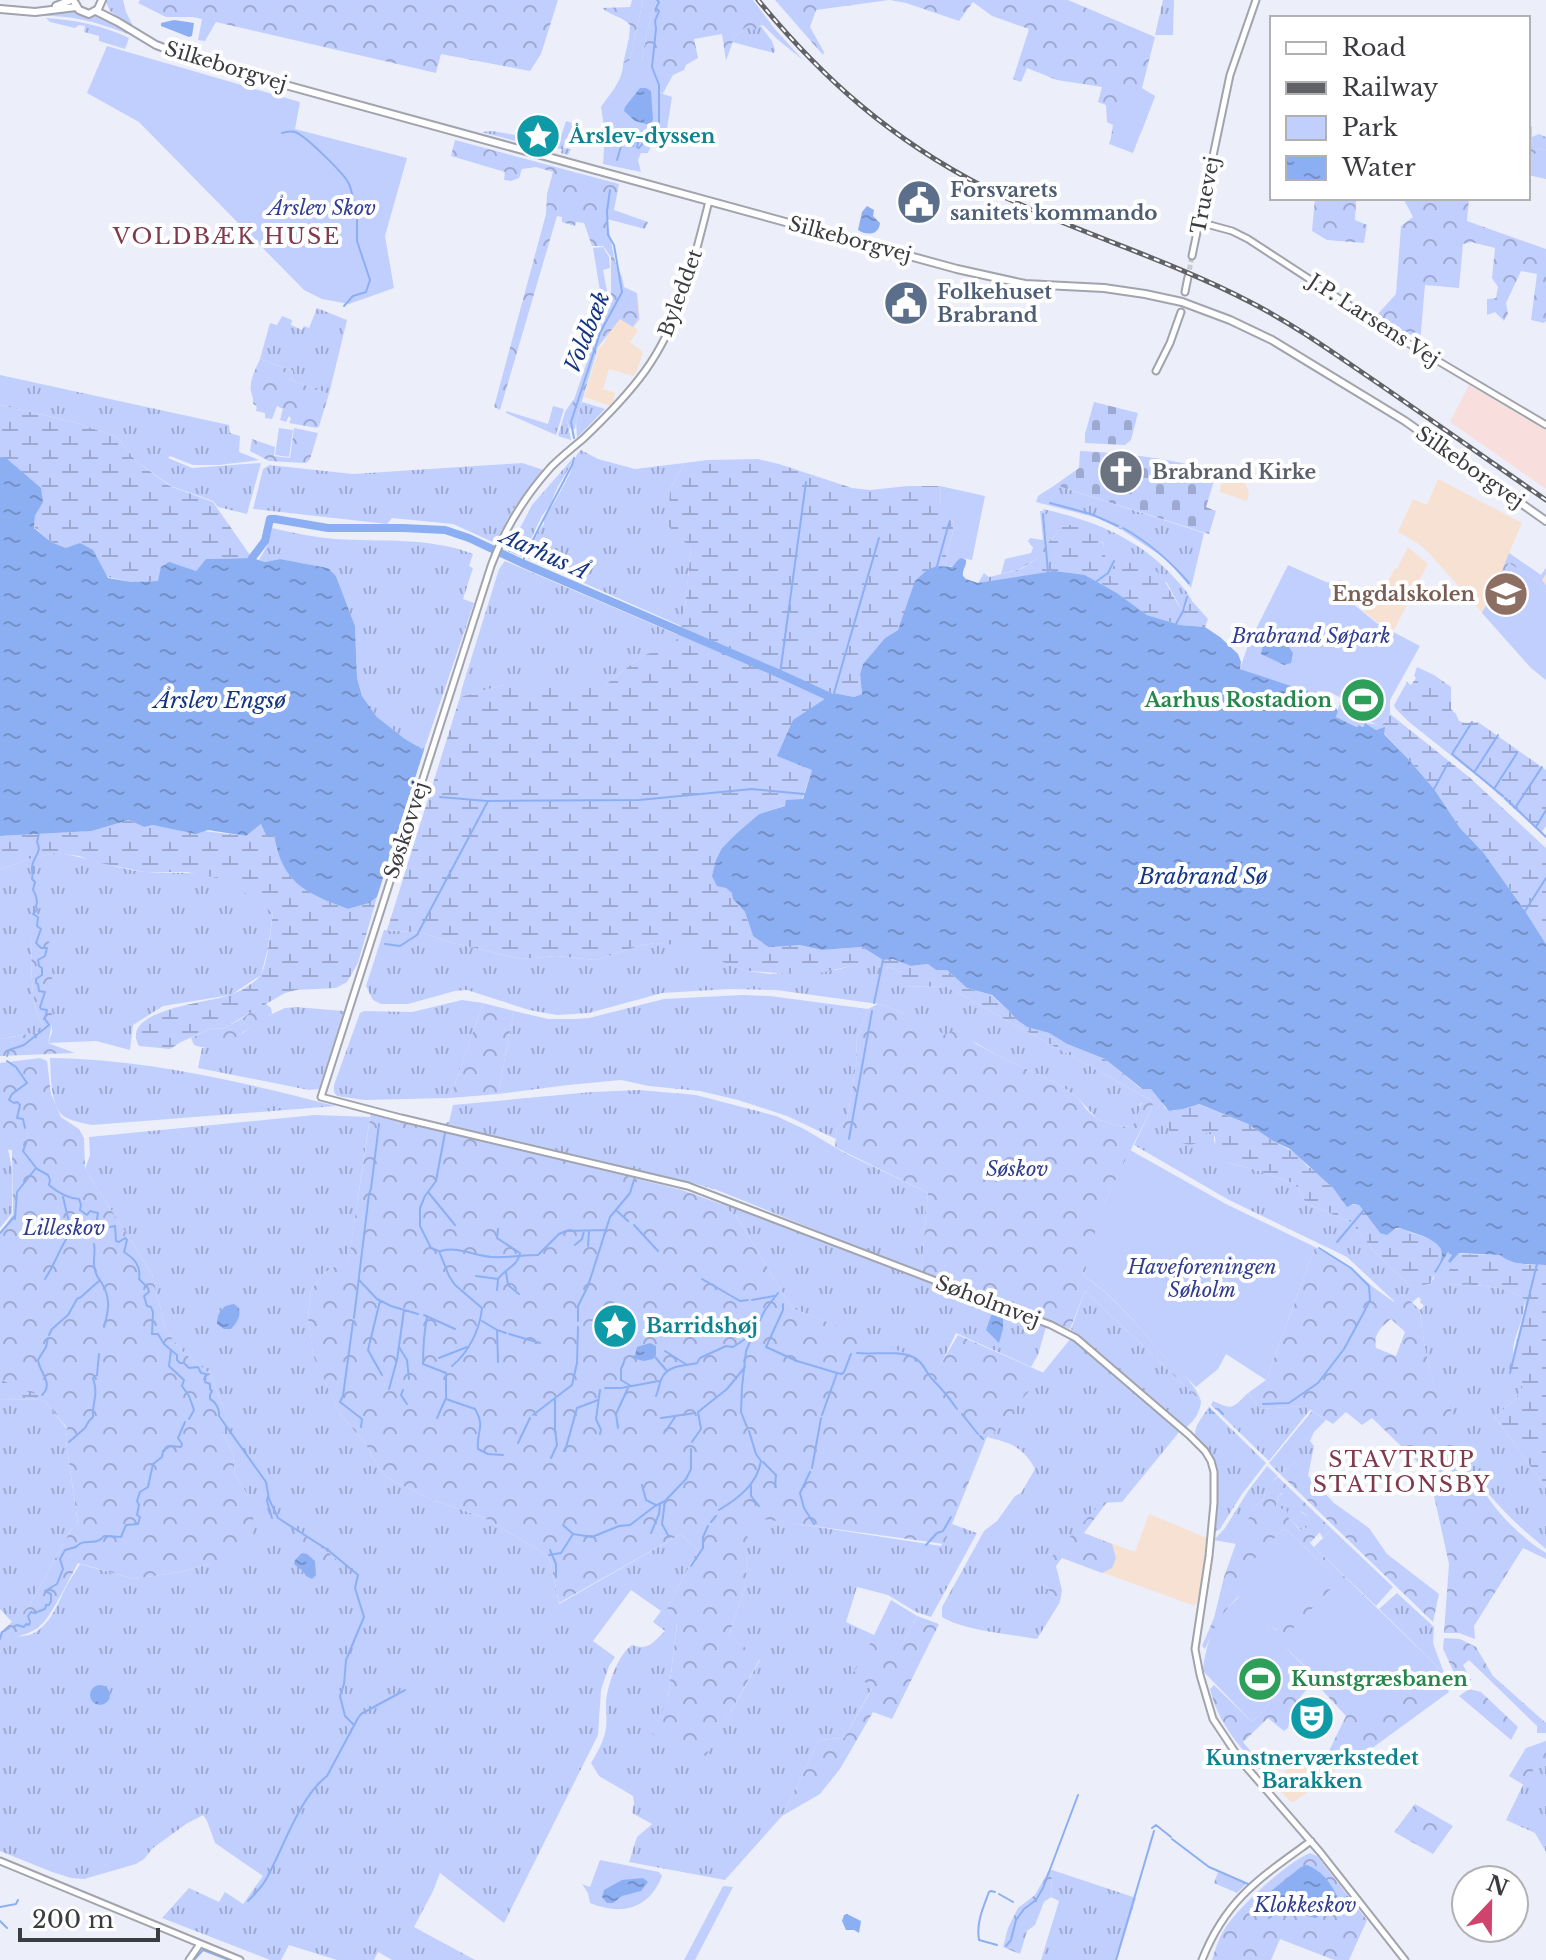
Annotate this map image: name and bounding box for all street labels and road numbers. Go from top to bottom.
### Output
street label: Silkeborgvej [162,36,290,96]
street label: Truevej [1186,154,1224,236]
street label: Silkeborgvej [786,211,914,267]
street label: Byleddet [653,246,707,340]
street label: J.P. Larsens Vej [1302,267,1444,371]
street label: Silkeborgvej [1411,421,1529,513]
street label: Søskovvej [379,778,433,882]
street label: Søholmvej [932,1270,1044,1332]

